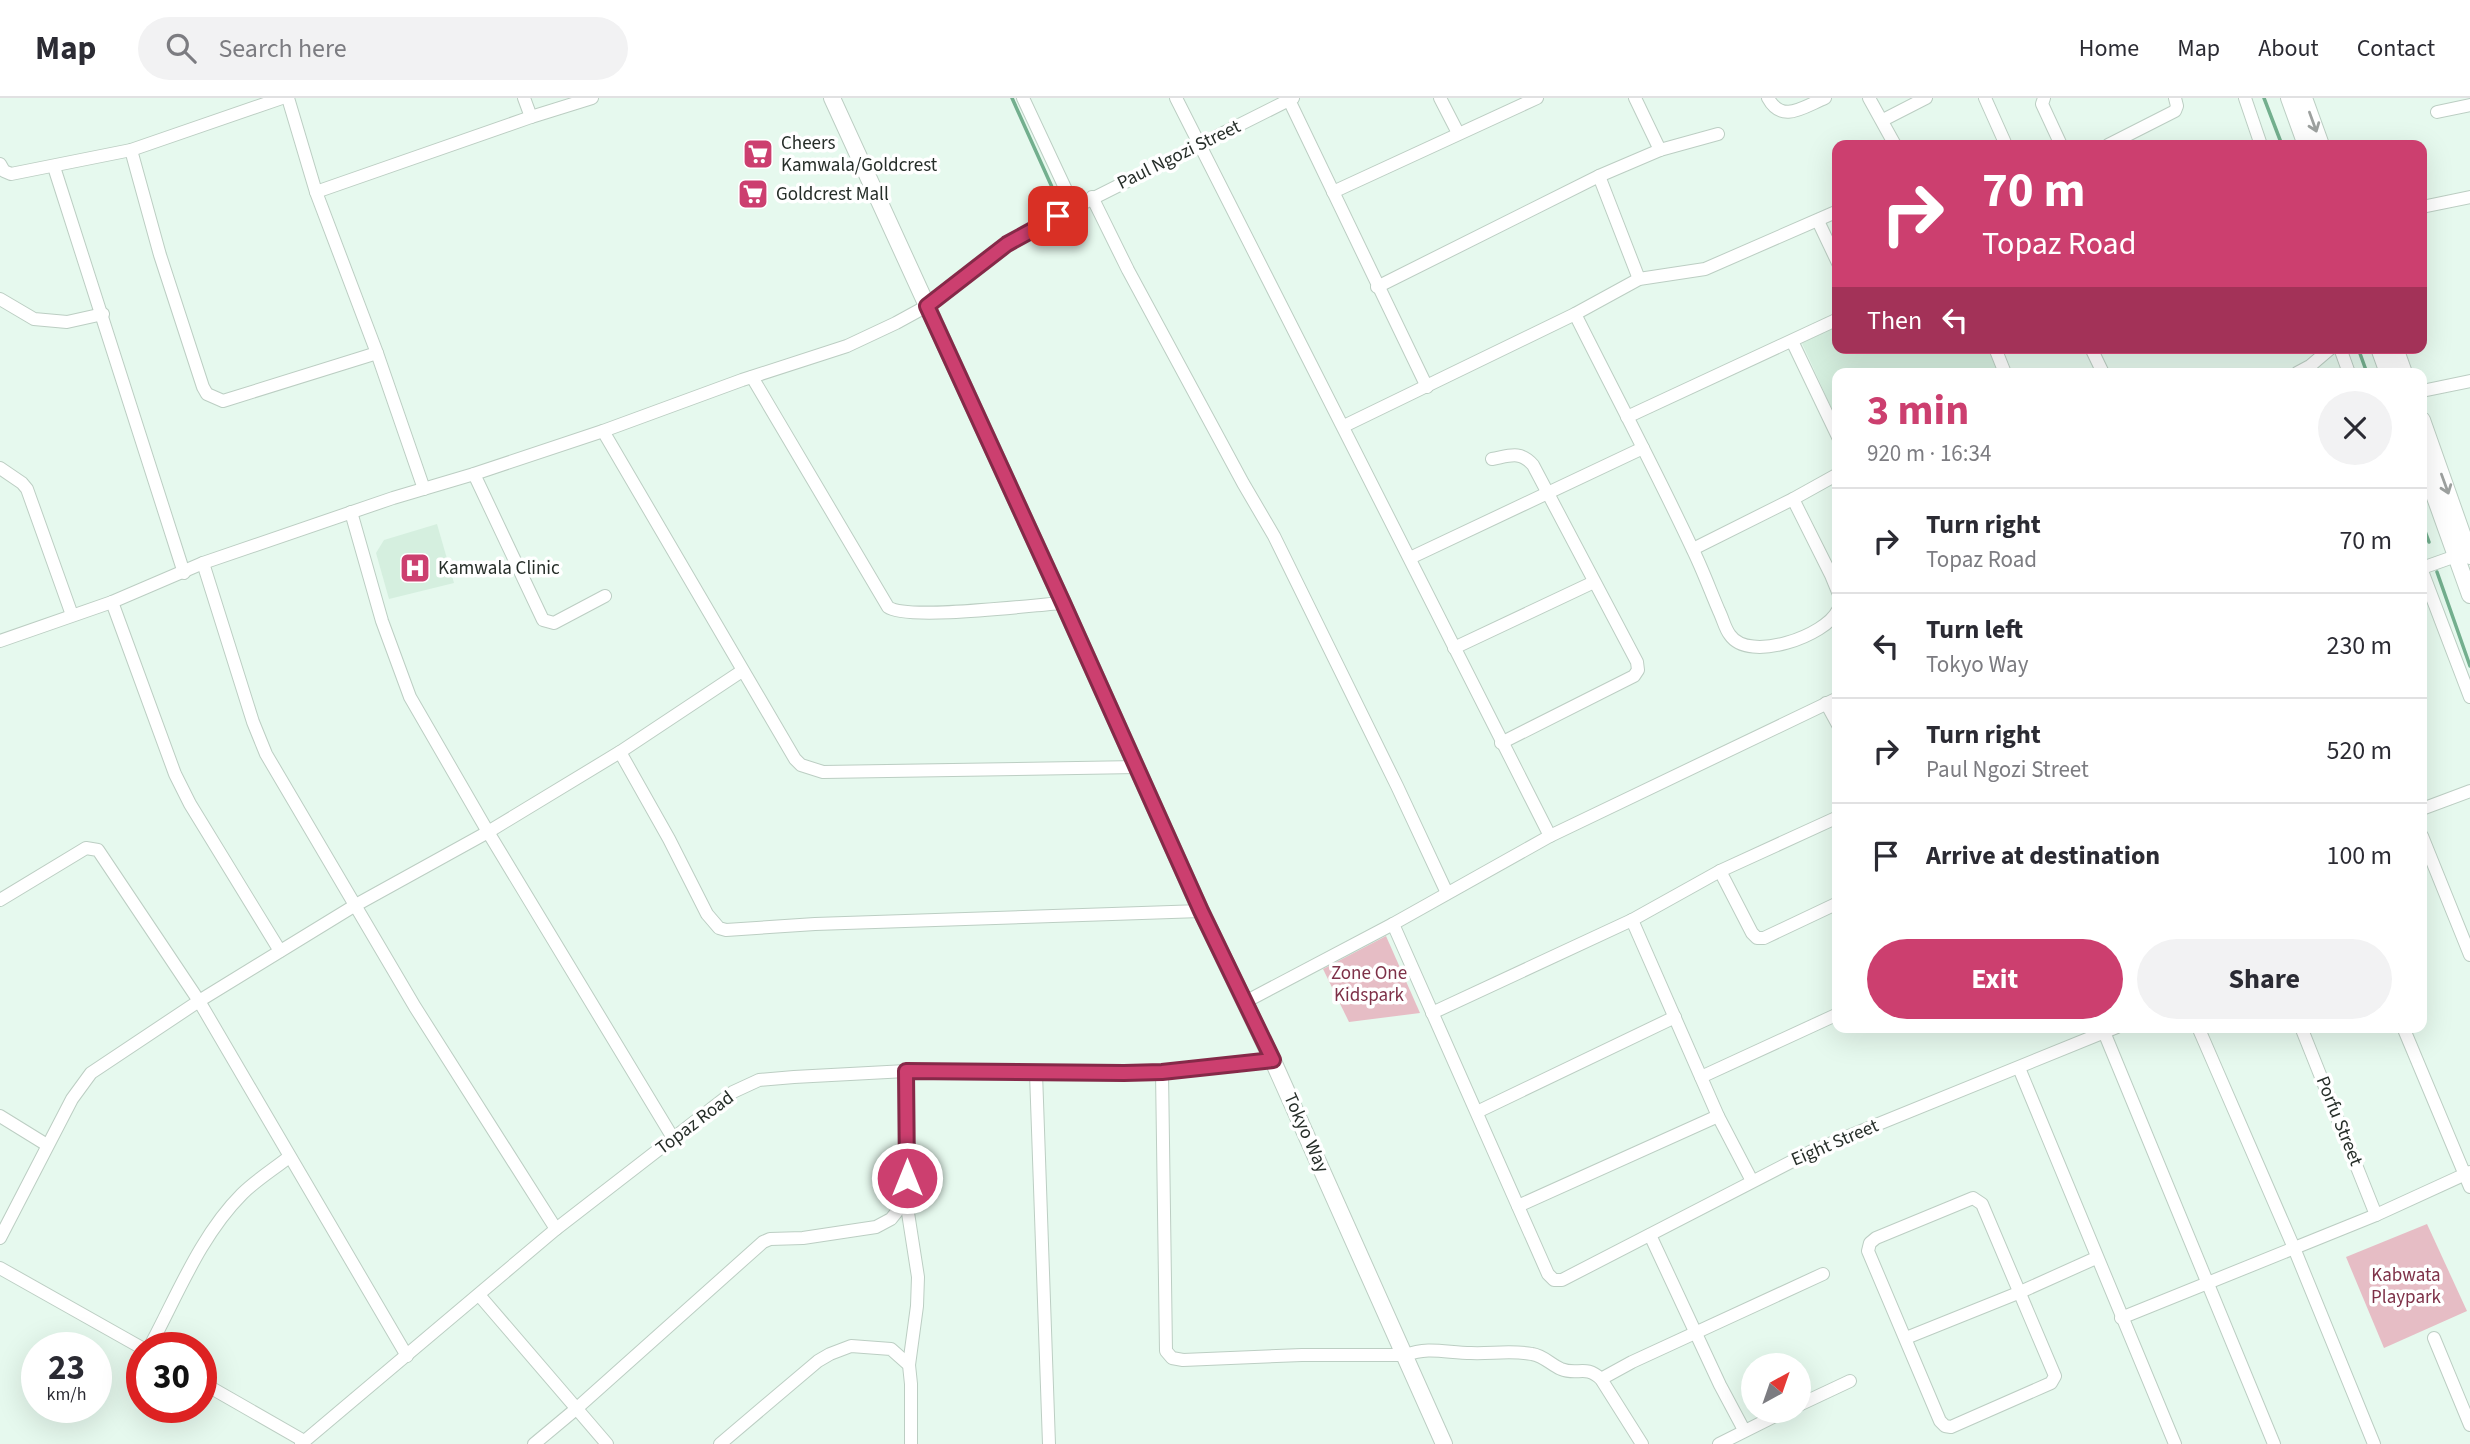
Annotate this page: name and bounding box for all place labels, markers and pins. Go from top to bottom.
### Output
place label: Cheers Kamwala/Goldcrest [781,130,938,179]
supermarket icon: Cheers Kamwala/Goldcrest [741,137,775,171]
supermarket icon: Goldcrest Mall [736,177,770,211]
place label: Goldcrest Mall [776,181,889,208]
pin [1028,186,1088,246]
hospital icon: Kamwala Clinic [398,551,432,585]
place label: Kamwala Clinic [438,555,560,582]

